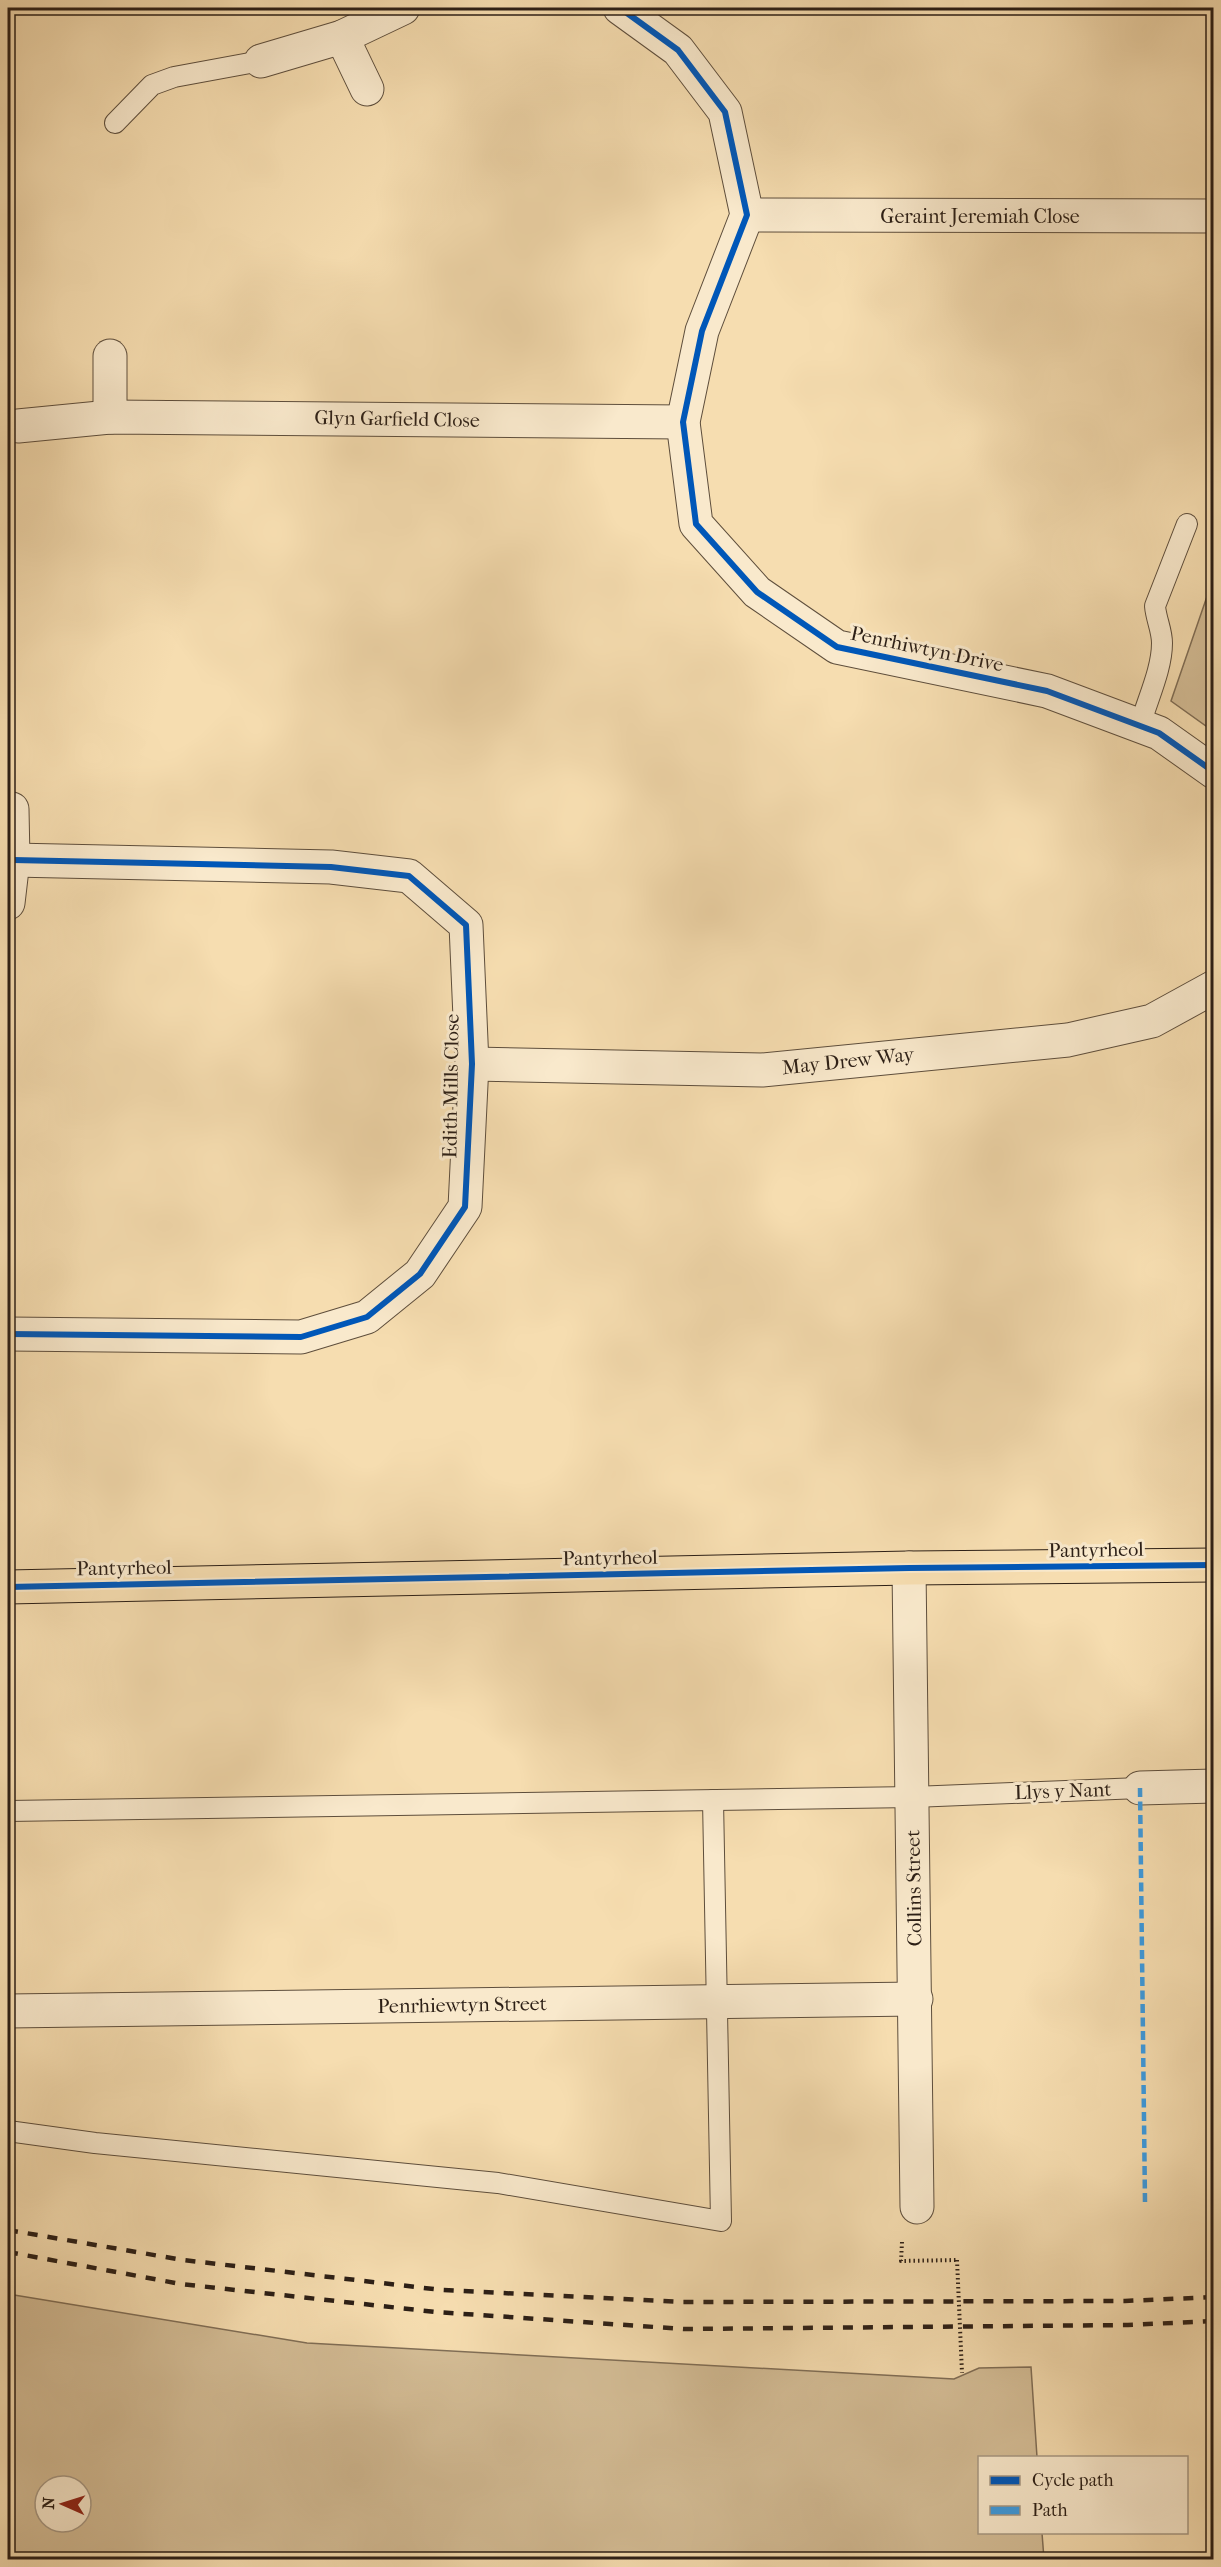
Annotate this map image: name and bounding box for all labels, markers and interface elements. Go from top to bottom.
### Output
street label: Geraint Jeremiah Close [880,205,1080,228]
street label: Glyn Garfield Close [314,406,480,432]
street label: Penrhiwtyn Drive [848,622,1006,676]
street label: Edith Mills Close [438,1013,464,1159]
street label: May Drew Way [781,1042,916,1079]
street label: Pantyrheol [1048,1538,1144,1562]
street label: Pantyrheol [562,1546,658,1570]
street label: Pantyrheol [76,1556,172,1580]
street label: Llys y Nant [1014,1778,1112,1804]
street label: Collins Street [901,1830,927,1946]
street label: Penrhiewtyn Street [377,1992,547,2018]
legend [978,2456,1188,2534]
text: Cycle path [1032,2470,1113,2491]
north arrow [33,2474,93,2534]
text: N [39,2496,58,2510]
text: Path [1032,2500,1068,2521]

